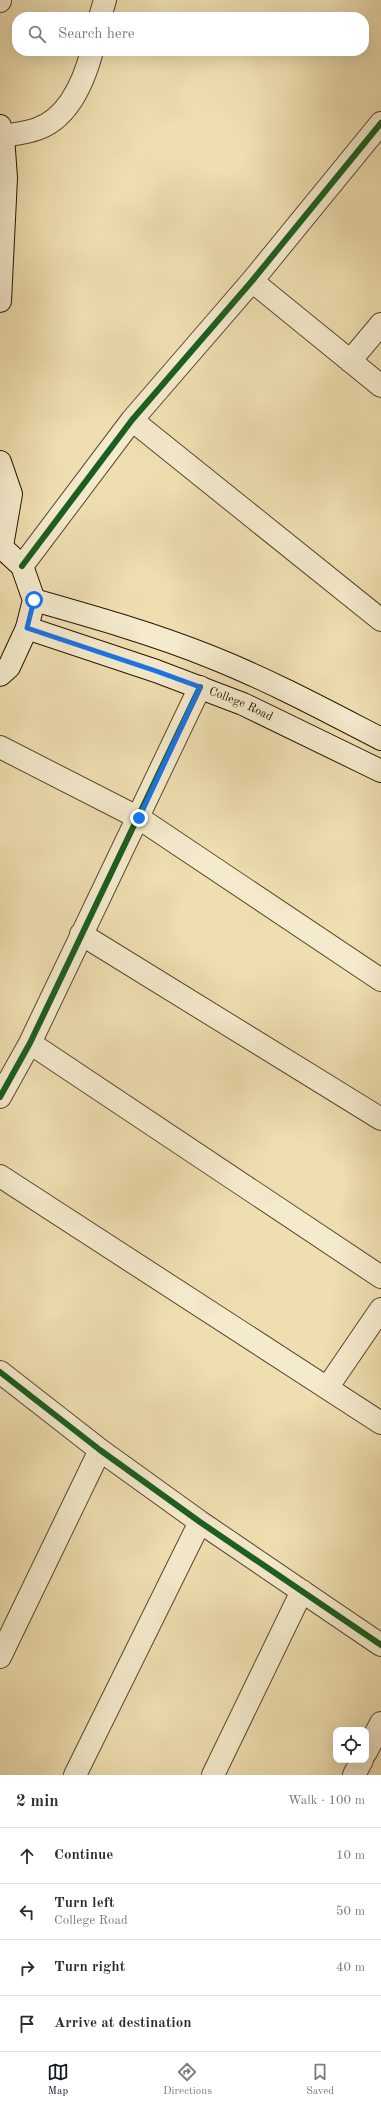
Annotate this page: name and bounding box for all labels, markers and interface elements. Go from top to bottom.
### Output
search box [12,12,369,56]
icon: search [26,23,48,45]
text: Search here [58,27,135,42]
route start [25,591,43,609]
street label: College Road [207,686,274,723]
route end [130,809,148,827]
map controls [333,1727,369,1763]
button: locate [333,1727,369,1763]
text: 2 min [16,1793,59,1810]
text: Walk · 100 m [288,1794,365,1807]
icon: ahead [16,1845,38,1867]
text: Continue [54,1848,113,1863]
text: 10 m [336,1849,365,1862]
text: Turn left [54,1896,114,1911]
icon: left [16,1901,38,1923]
text: 50 m [336,1905,365,1918]
text: College Road [54,1914,128,1927]
icon: right [16,1957,38,1979]
text: Turn right [54,1960,125,1975]
text: 40 m [336,1961,365,1974]
icon: arrive [16,2013,38,2035]
text: Arrive at destination [54,2016,192,2031]
tab: Map [47,2061,69,2099]
tab: Directions [163,2061,212,2099]
tab: Saved [306,2061,334,2099]

